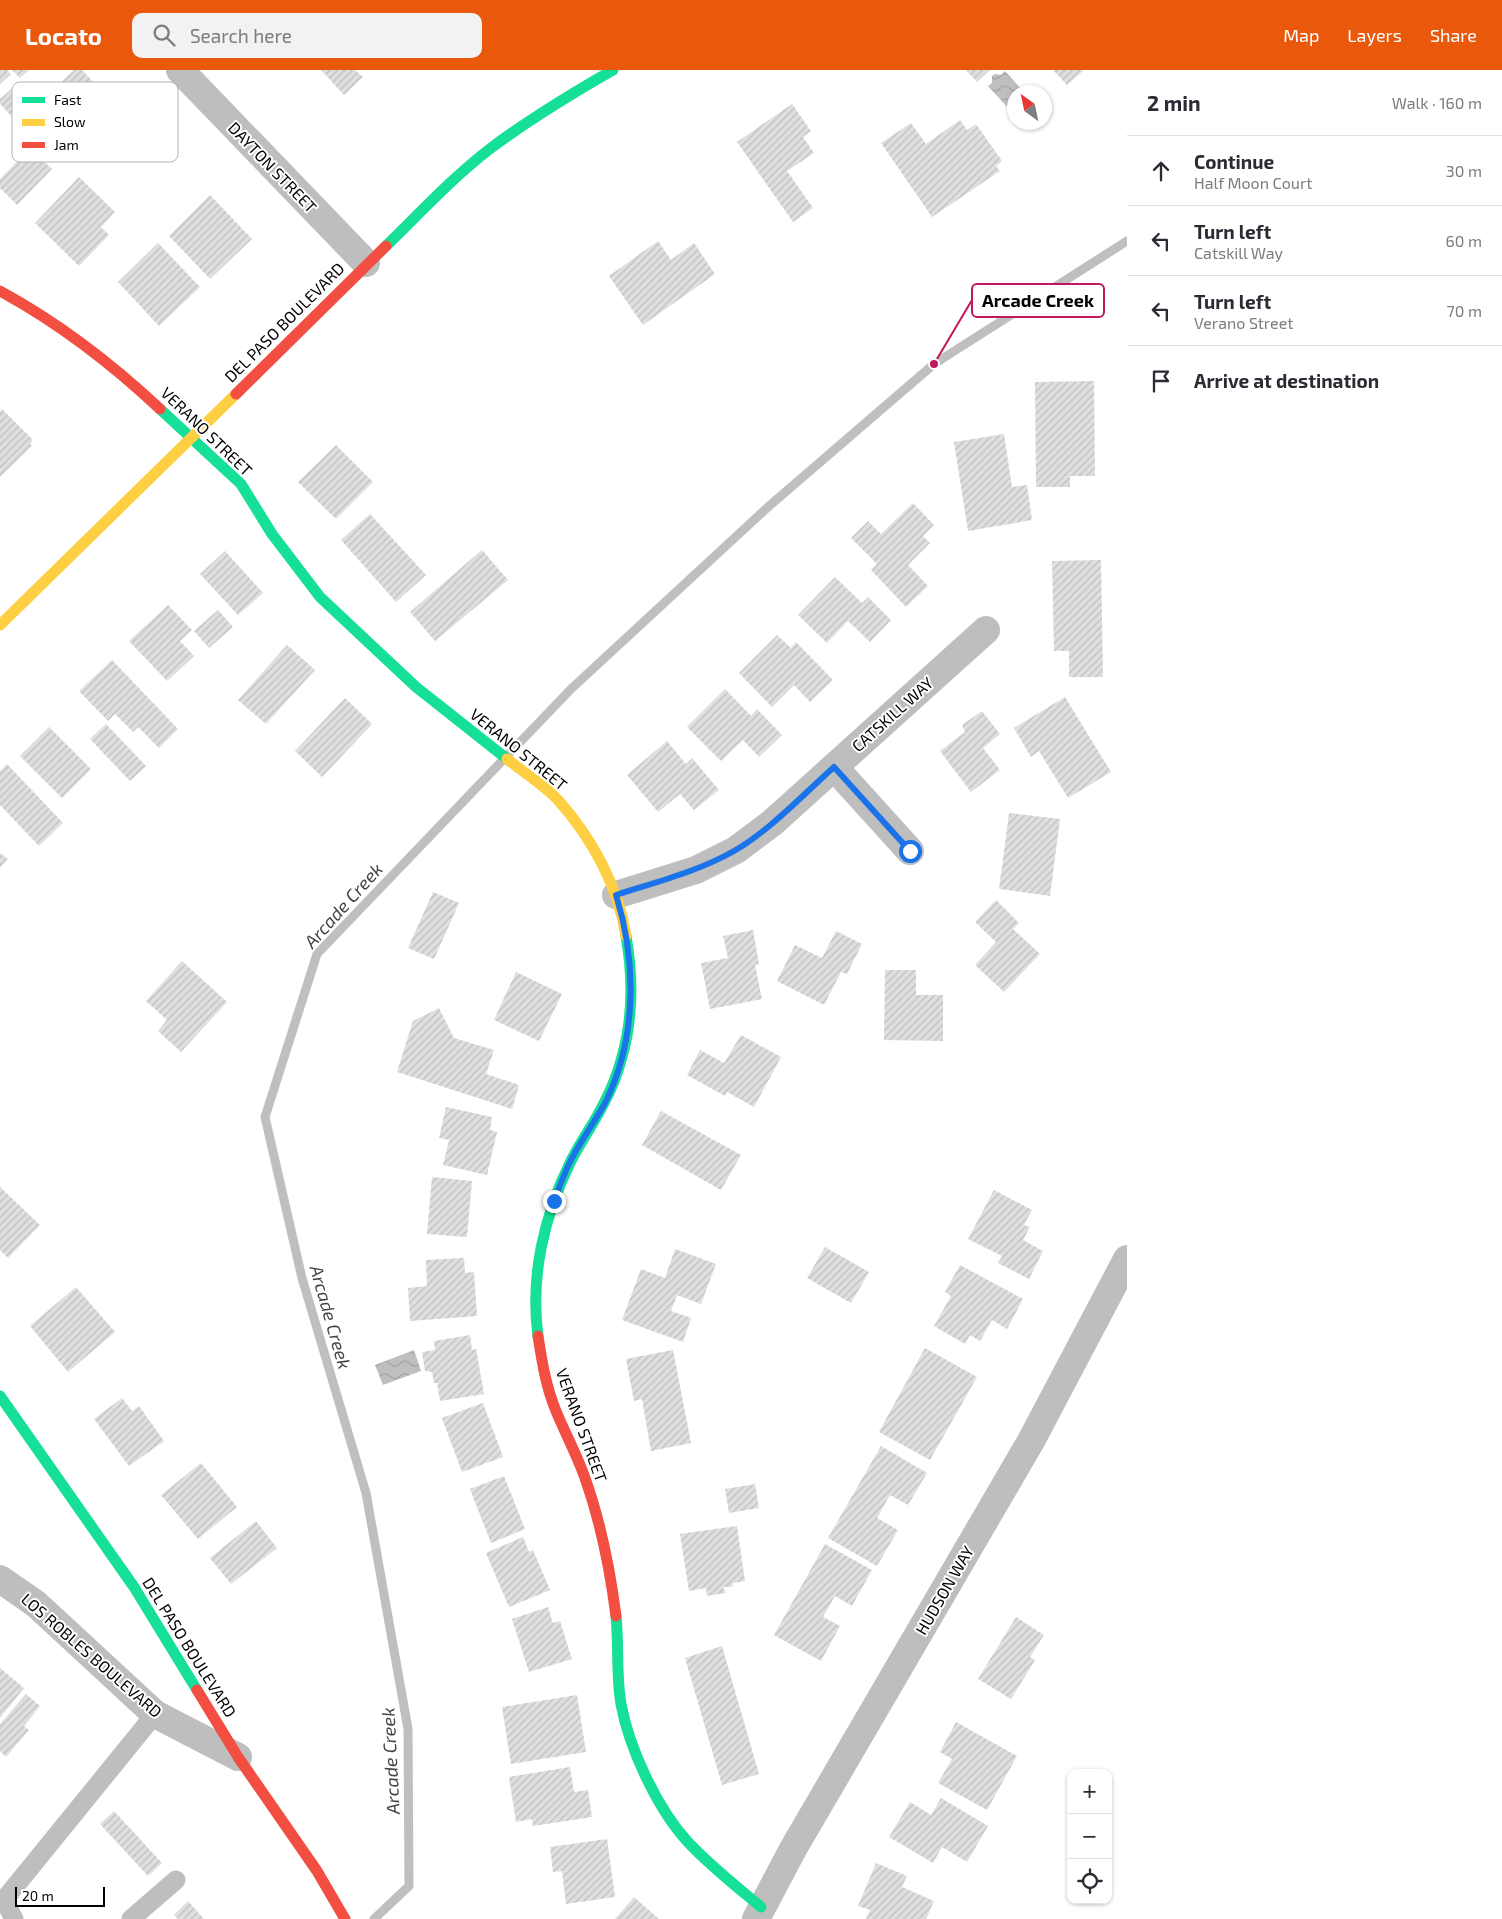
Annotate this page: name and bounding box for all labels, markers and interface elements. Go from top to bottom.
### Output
search box [132,13,482,58]
text: Locato [25,21,102,50]
icon: search [150,21,178,49]
text: Search here [190,24,292,47]
text: Map [1283,24,1319,46]
text: Layers [1347,24,1402,46]
text: Share [1430,24,1477,46]
legend [12,82,178,162]
north arrow [1007,85,1052,130]
text: 2 min [1147,90,1201,115]
text: Fast [54,91,81,108]
text: Walk · 160 m [1392,93,1482,112]
text: Slow [54,113,86,130]
street label: DAYTON STREET [225,118,321,216]
text: Jam [54,136,79,153]
text: Continue [1194,150,1274,173]
icon: ahead [1147,157,1175,185]
text: 30 m [1446,161,1482,180]
text: Half Moon Court [1194,173,1312,192]
text: Turn left [1194,220,1271,243]
icon: left [1147,227,1175,255]
text: 60 m [1446,231,1482,250]
text: Catskill Way [1194,243,1283,262]
street label: DEL PASO BOULEVARD [220,258,348,386]
callout: Arcade Creek [972,284,1104,317]
text: Arcade Creek [982,289,1094,311]
text: Turn left [1194,290,1271,313]
icon: left [1147,297,1175,325]
text: 70 m [1447,301,1482,320]
text: Verano Street [1194,313,1293,332]
icon: arrive [1147,367,1175,395]
text: Arrive at destination [1194,369,1379,392]
street label: VERANO STREET [157,383,257,479]
street label: CATSKILL WAY [848,673,936,755]
street label: VERANO STREET [467,704,571,794]
route start [899,840,922,863]
water label: Arcade Creek [298,858,387,953]
route end [543,1190,566,1213]
water label: Arcade Creek [305,1262,356,1371]
street label: VERANO STREET [553,1366,611,1484]
street label: HUDSON WAY [911,1542,977,1638]
street label: DEL PASO BOULEVARD [139,1574,241,1720]
street label: LOS ROBLES BOULEVARD [18,1589,166,1721]
water label: Arcade Creek [376,1707,404,1816]
map controls [1067,1769,1112,1904]
button: + [1067,1769,1112,1814]
button: − [1067,1814,1112,1859]
button: locate [1067,1859,1112,1904]
scale bar [15,1884,105,1907]
text: 20 m [22,1887,54,1904]

